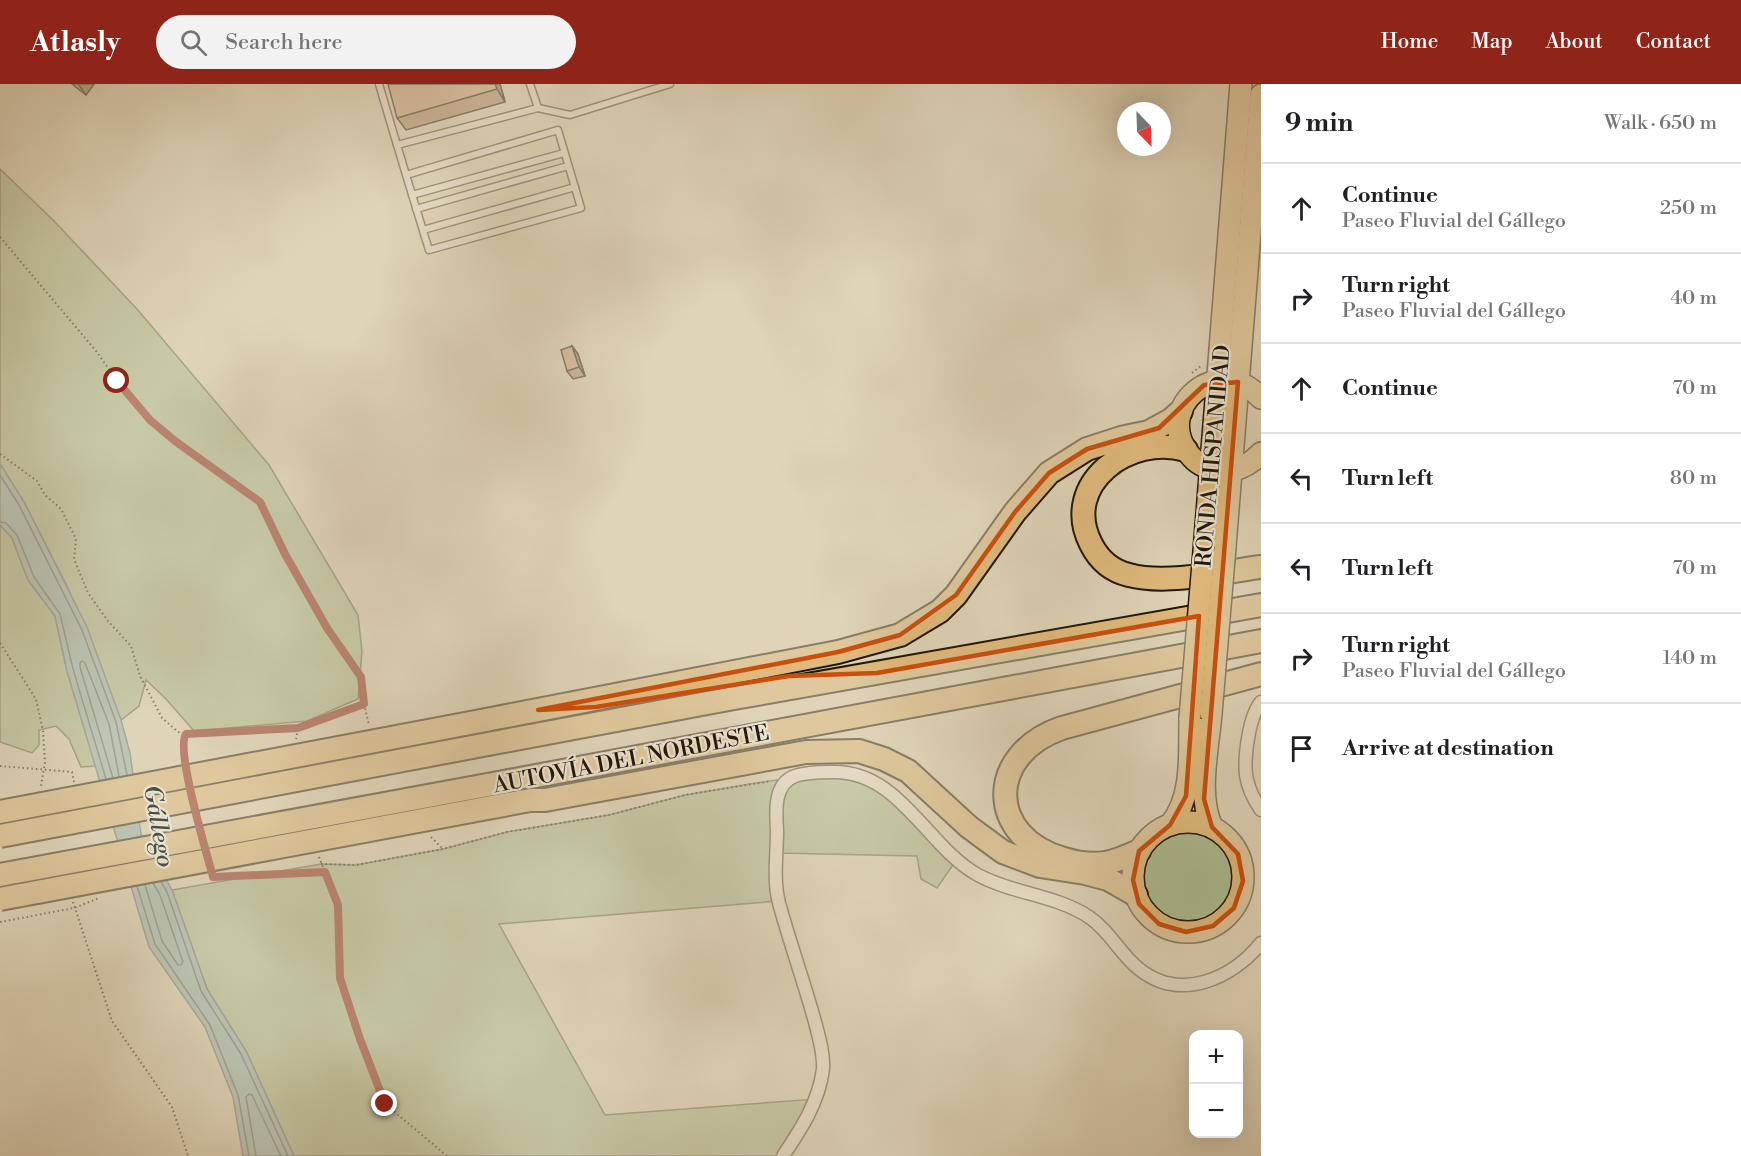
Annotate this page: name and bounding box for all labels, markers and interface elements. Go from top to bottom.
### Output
search box [156,15,576,69]
text: Atlasly [30,25,120,60]
icon: search [177,26,210,59]
text: Search here [225,29,343,56]
text: Home [1381,29,1438,55]
text: Map [1471,29,1513,55]
text: About [1546,29,1603,55]
text: Contact [1636,29,1711,55]
north arrow [1117,102,1171,156]
text: 9 min [1285,107,1353,139]
text: Walk · 650 m [1604,111,1717,136]
text: Continue [1342,182,1438,209]
icon: ahead [1285,192,1318,225]
text: 250 m [1660,196,1717,221]
text: Paseo Fluvial del Gállego [1342,209,1566,234]
text: Turn right [1342,272,1450,299]
icon: right [1285,282,1318,315]
text: 40 m [1670,286,1717,311]
text: Paseo Fluvial del Gállego [1342,299,1566,324]
street label: RONDA HISPANIDAD [1190,344,1237,569]
route start [103,367,129,393]
icon: ahead [1285,372,1318,405]
text: Continue [1342,375,1438,402]
text: 70 m [1673,376,1717,401]
icon: left [1285,462,1318,495]
text: Turn left [1342,465,1433,492]
text: 80 m [1670,466,1717,491]
icon: left [1285,552,1318,585]
text: Turn left [1342,555,1433,582]
text: 70 m [1673,556,1717,581]
text: Turn right [1342,632,1450,659]
icon: right [1285,642,1318,675]
text: 140 m [1662,646,1717,671]
text: Paseo Fluvial del Gállego [1342,659,1566,684]
street label: AUTOVÍA DEL NORDESTE [490,718,772,800]
icon: arrive [1285,732,1318,765]
text: Arrive at destination [1342,735,1554,762]
water label: Gállego [136,783,180,870]
map controls [1189,1030,1243,1138]
button: + [1189,1030,1243,1084]
button: − [1189,1084,1243,1138]
route end [371,1090,397,1116]

